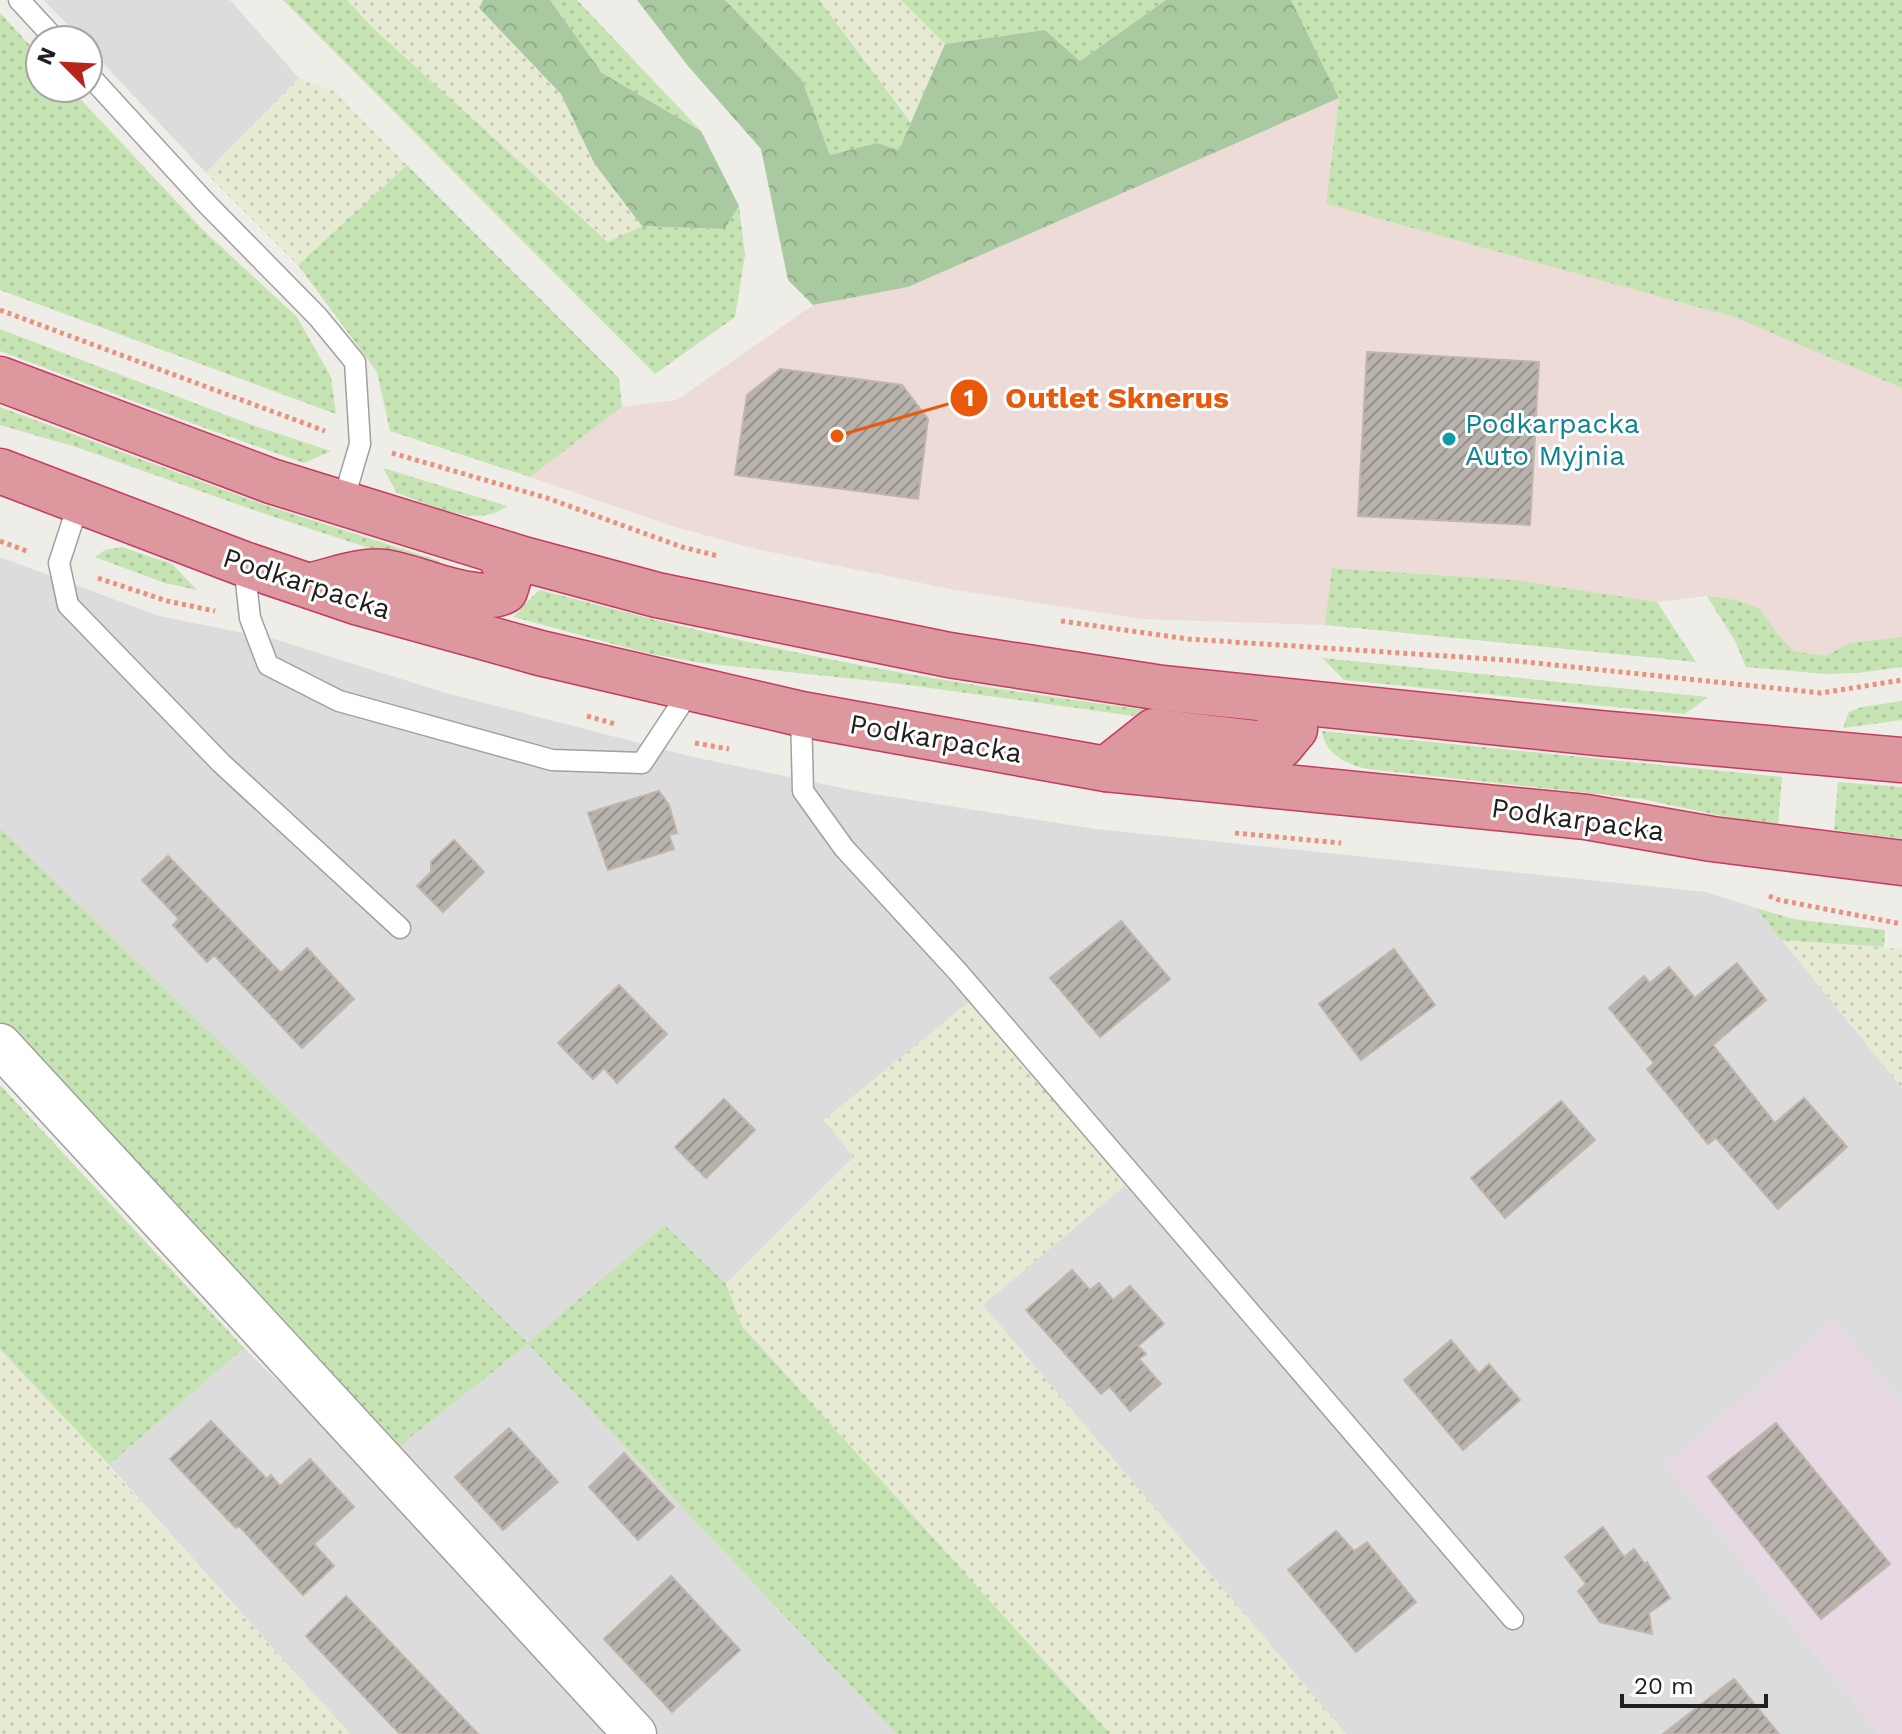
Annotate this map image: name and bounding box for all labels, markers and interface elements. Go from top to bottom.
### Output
north arrow [24,24,104,104]
text: N [31,44,61,69]
callout: Outlet Sknerus [949,371,1245,425]
text: Outlet Sknerus [1005,380,1229,415]
text: 1 [964,384,974,412]
place label: Podkarpacka Auto Myjnia [1465,407,1640,472]
marker: Podkarpacka Auto Myjnia [1440,430,1458,448]
street label: Podkarpacka [219,541,395,626]
street label: Podkarpacka [847,707,1025,770]
street label: Podkarpacka [1489,791,1667,848]
scale bar [1622,1658,1766,1708]
text: 20 m [1634,1672,1694,1700]

